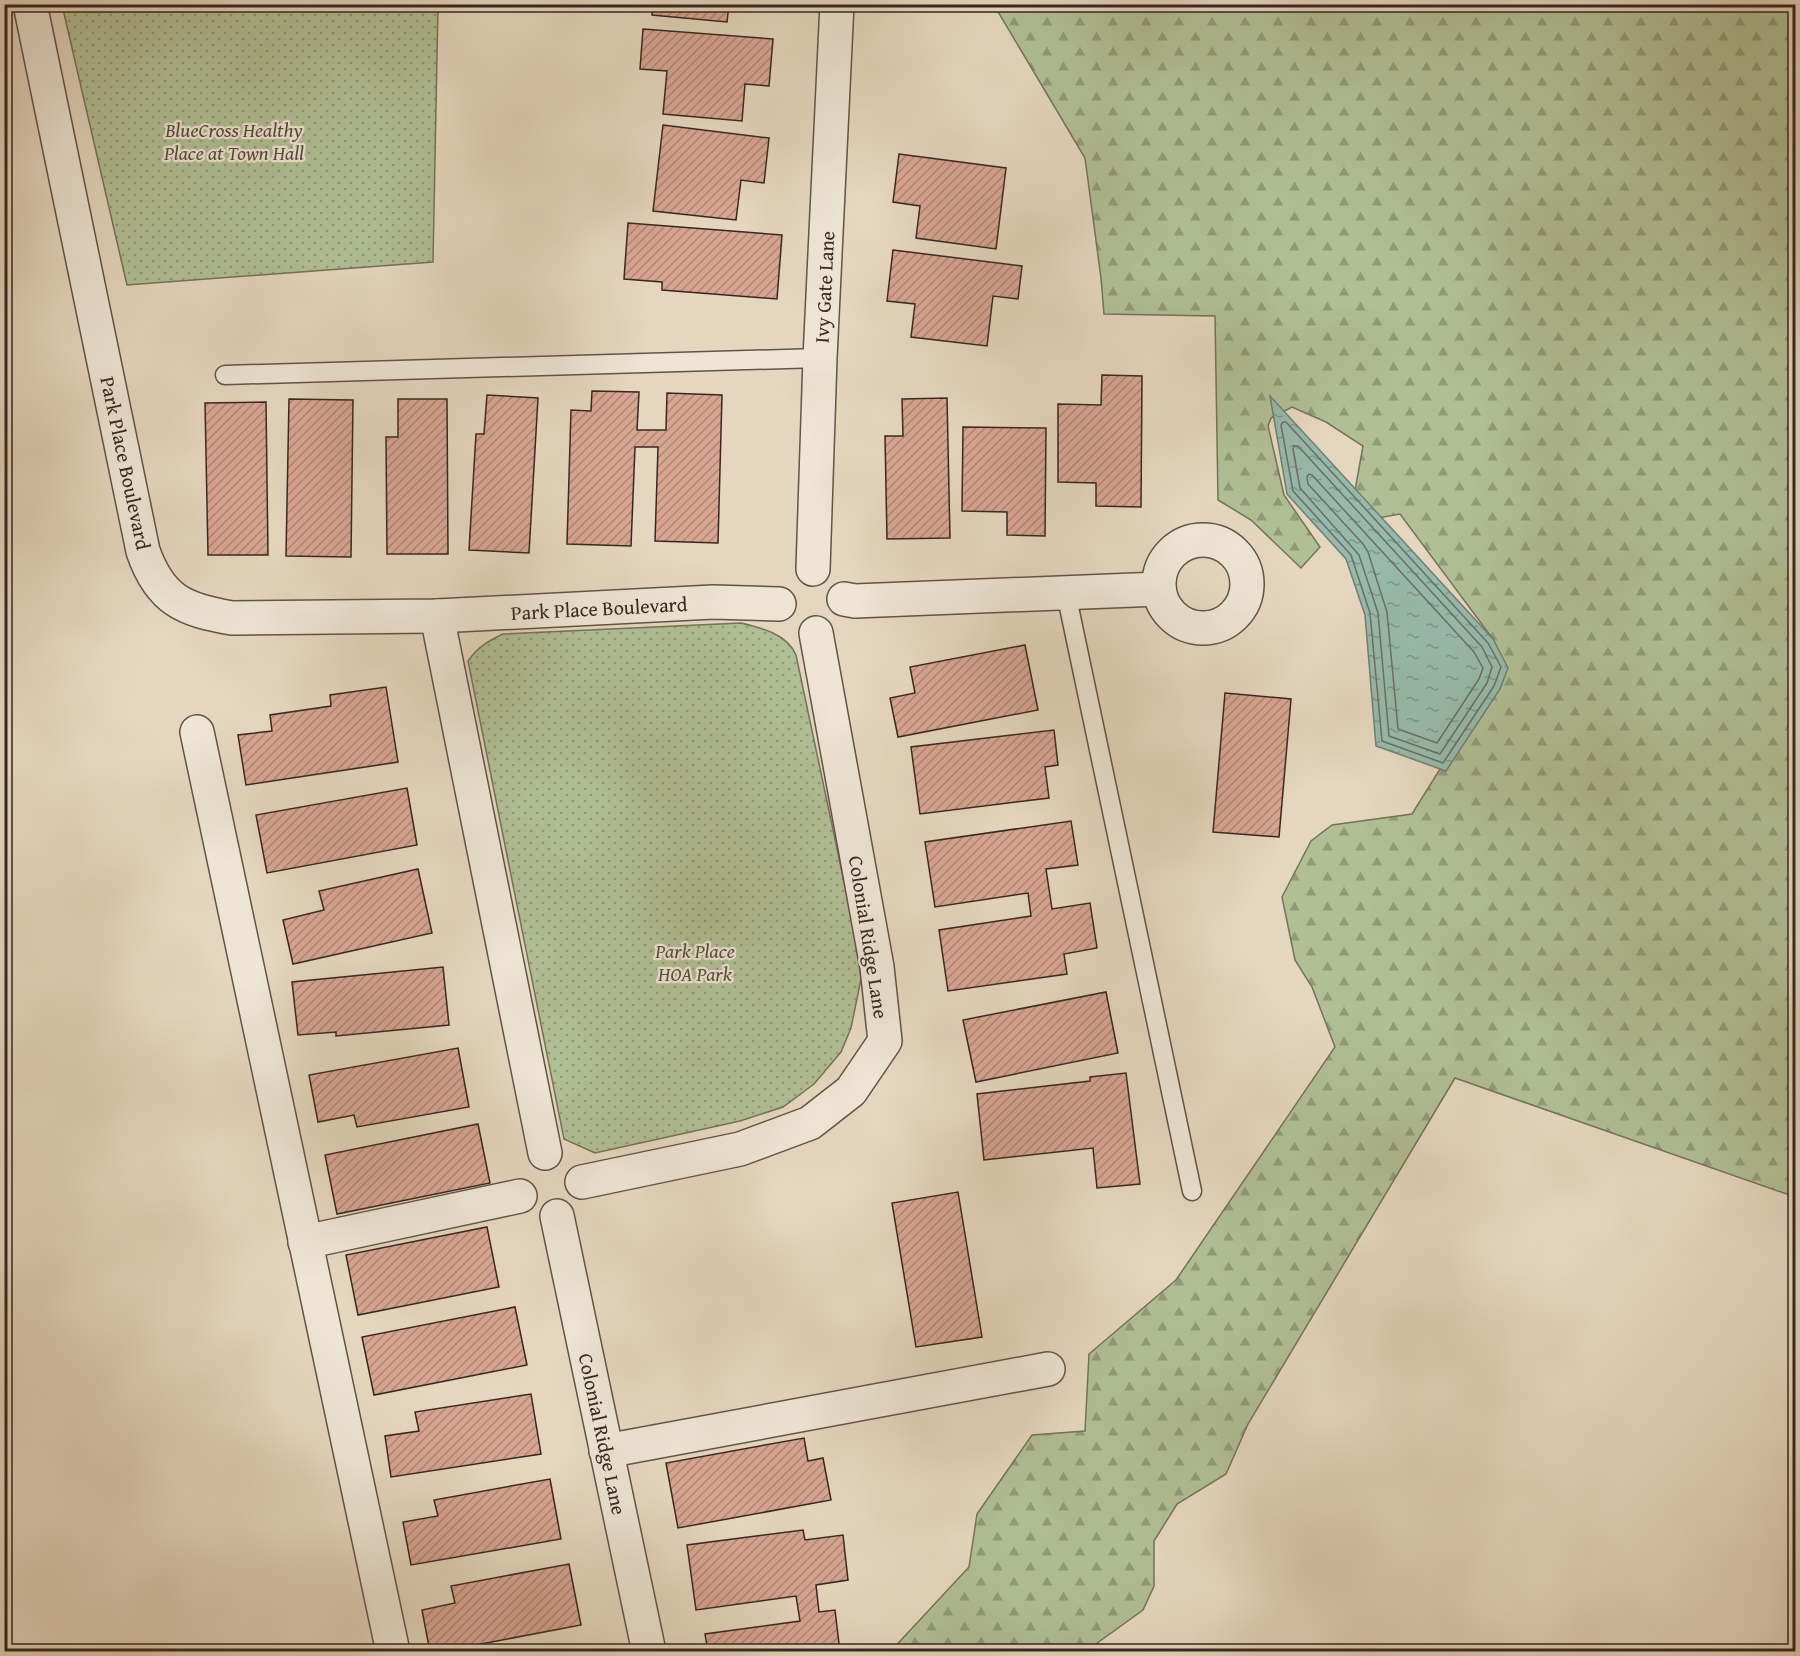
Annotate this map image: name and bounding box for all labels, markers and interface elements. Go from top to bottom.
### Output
park label: BlueCross Healthy Place at Town Hall [163,115,304,167]
street label: Ivy Gate Lane [807,230,841,344]
street label: Park Place Boulevard [93,374,159,553]
street label: Park Place Boulevard [510,589,688,627]
street label: Colonial Ridge Lane [842,853,896,1021]
park label: Park Place HOA Park [654,936,735,988]
street label: Colonial Ridge Lane [572,1350,634,1518]

